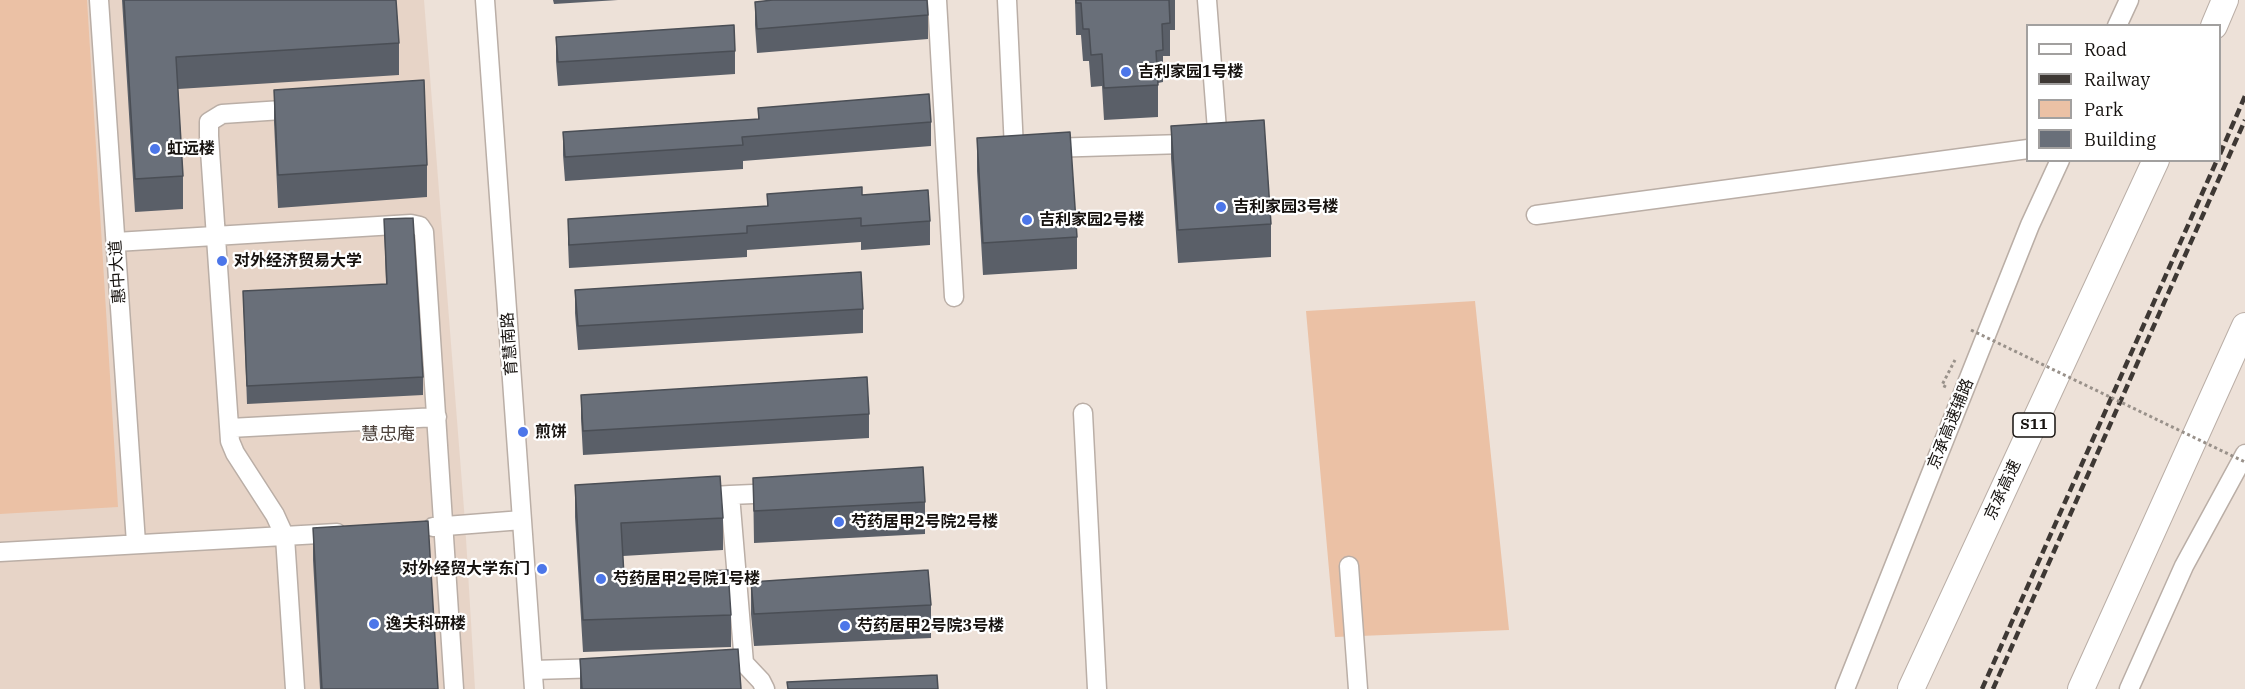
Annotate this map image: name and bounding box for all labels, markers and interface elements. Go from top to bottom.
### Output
legend [2026,24,2221,162]
text: Road [2084,38,2127,61]
place label: 吉利家园1号楼 [1138,62,1244,82]
marker: 吉利家园1号楼 [1119,65,1133,79]
text: Railway [2084,68,2150,91]
text: Park [2084,98,2123,121]
text: Building [2084,128,2156,151]
place label: 虹远楼 [167,139,215,159]
marker: 虹远楼 [148,142,162,156]
place label: 吉利家园3号楼 [1233,197,1339,217]
marker: 吉利家园3号楼 [1214,200,1228,214]
place label: 吉利家园2号楼 [1039,210,1145,230]
marker: 吉利家园2号楼 [1020,213,1034,227]
street label: 惠中大道 [106,239,130,305]
place label: 对外经济贸易大学 [234,251,362,271]
marker: 对外经济贸易大学 [215,254,229,268]
street label: 育慧南路 [498,311,522,377]
street label: 京承高速辅路 [1924,376,1978,472]
road number: S11 [2013,413,2055,437]
place label: 煎饼 [535,422,567,442]
district label: 慧忠庵 [361,424,415,446]
marker: 煎饼 [516,425,530,439]
street label: 京承高速 [1981,457,2025,523]
place label: 芍药居甲2号院2号楼 [851,512,998,532]
marker: 芍药居甲2号院2号楼 [832,515,846,529]
place label: 对外经贸大学东门 [402,559,530,579]
marker: 对外经贸大学东门 [535,562,549,576]
place label: 芍药居甲2号院1号楼 [613,569,760,589]
marker: 芍药居甲2号院1号楼 [594,572,608,586]
place label: 逸夫科研楼 [386,614,466,634]
place label: 芍药居甲2号院3号楼 [857,616,1004,636]
marker: 逸夫科研楼 [367,617,381,631]
marker: 芍药居甲2号院3号楼 [838,619,852,633]

